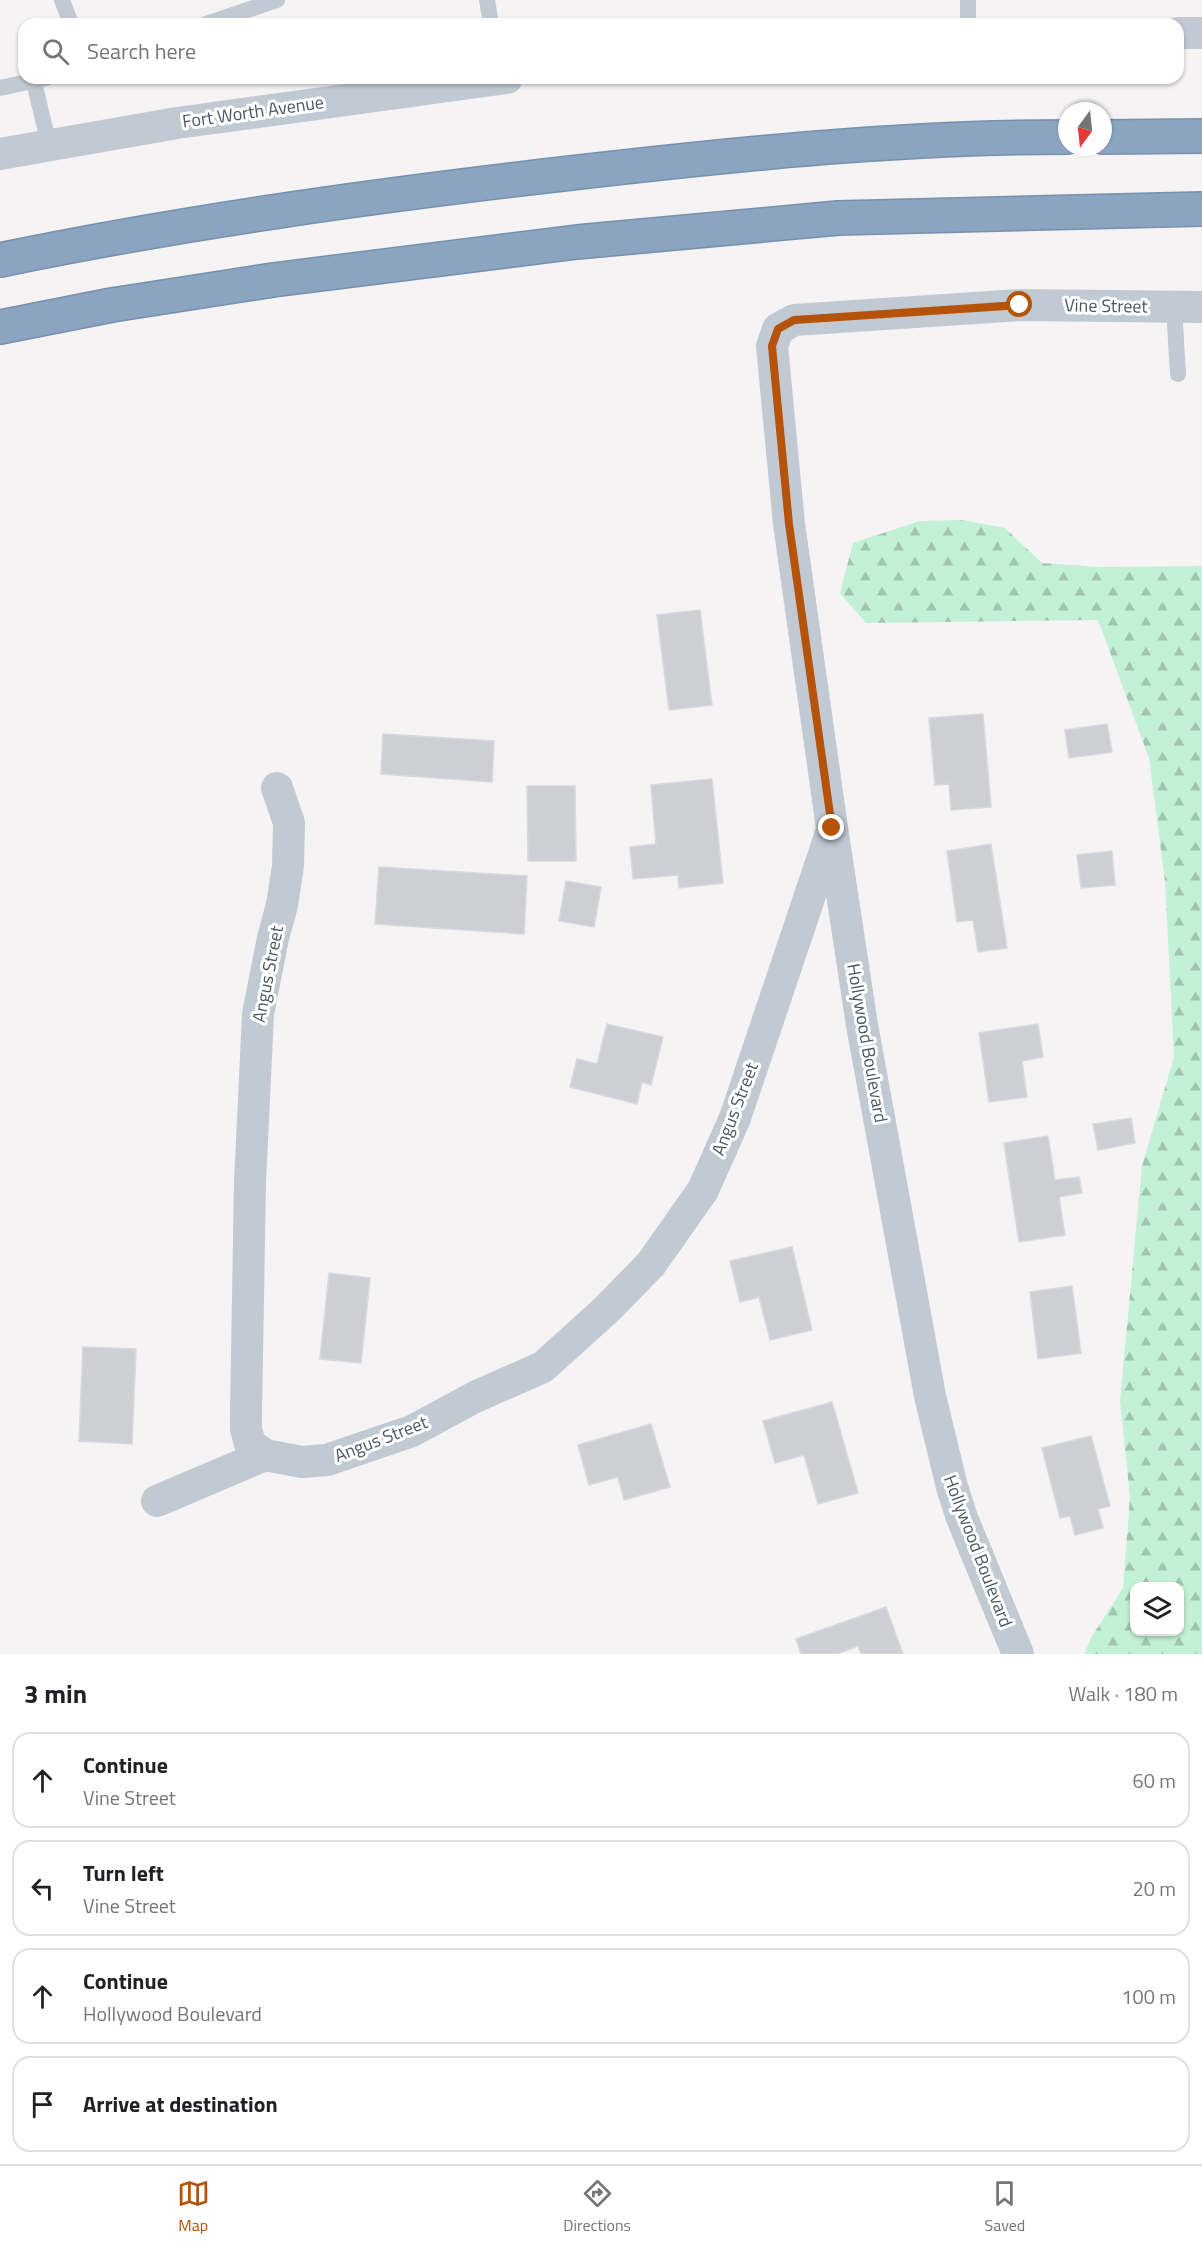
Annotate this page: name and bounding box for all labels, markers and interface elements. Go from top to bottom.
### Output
search box [18,18,1184,84]
text: Search here [87,34,196,68]
icon: search [39,35,72,68]
street label: Fort Worth Avenue [180,88,325,135]
north arrow [1058,102,1112,156]
route start [1006,291,1032,317]
street label: Vine Street [1064,291,1149,320]
route end [818,814,844,840]
street label: Angus Street [245,923,290,1025]
street label: Hollywood Boulevard [840,961,895,1125]
street label: Angus Street [704,1058,765,1159]
street label: Angus Street [330,1408,432,1469]
street label: Hollywood Boulevard [937,1471,1020,1631]
map controls [1130,1582,1184,1636]
button: layers [1130,1582,1184,1636]
text: 3 min [24,1674,87,1713]
text: Walk · 180 m [1069,1678,1178,1709]
text: Continue [83,1748,168,1782]
icon: ahead [26,1764,59,1797]
text: 60 m [1132,1765,1176,1796]
text: Vine Street [83,1782,176,1813]
text: Turn left [83,1856,164,1890]
icon: left [26,1872,59,1905]
text: 20 m [1132,1873,1176,1904]
text: Vine Street [83,1890,176,1921]
text: Continue [83,1964,168,1998]
icon: ahead [26,1980,59,2013]
text: 100 m [1121,1981,1176,2012]
text: Hollywood Boulevard [83,1998,262,2029]
text: Arrive at destination [83,2087,278,2121]
icon: arrive [26,2088,59,2121]
tab: Map [177,2177,210,2237]
tab: Directions [563,2177,631,2237]
tab: Saved [985,2177,1025,2237]

